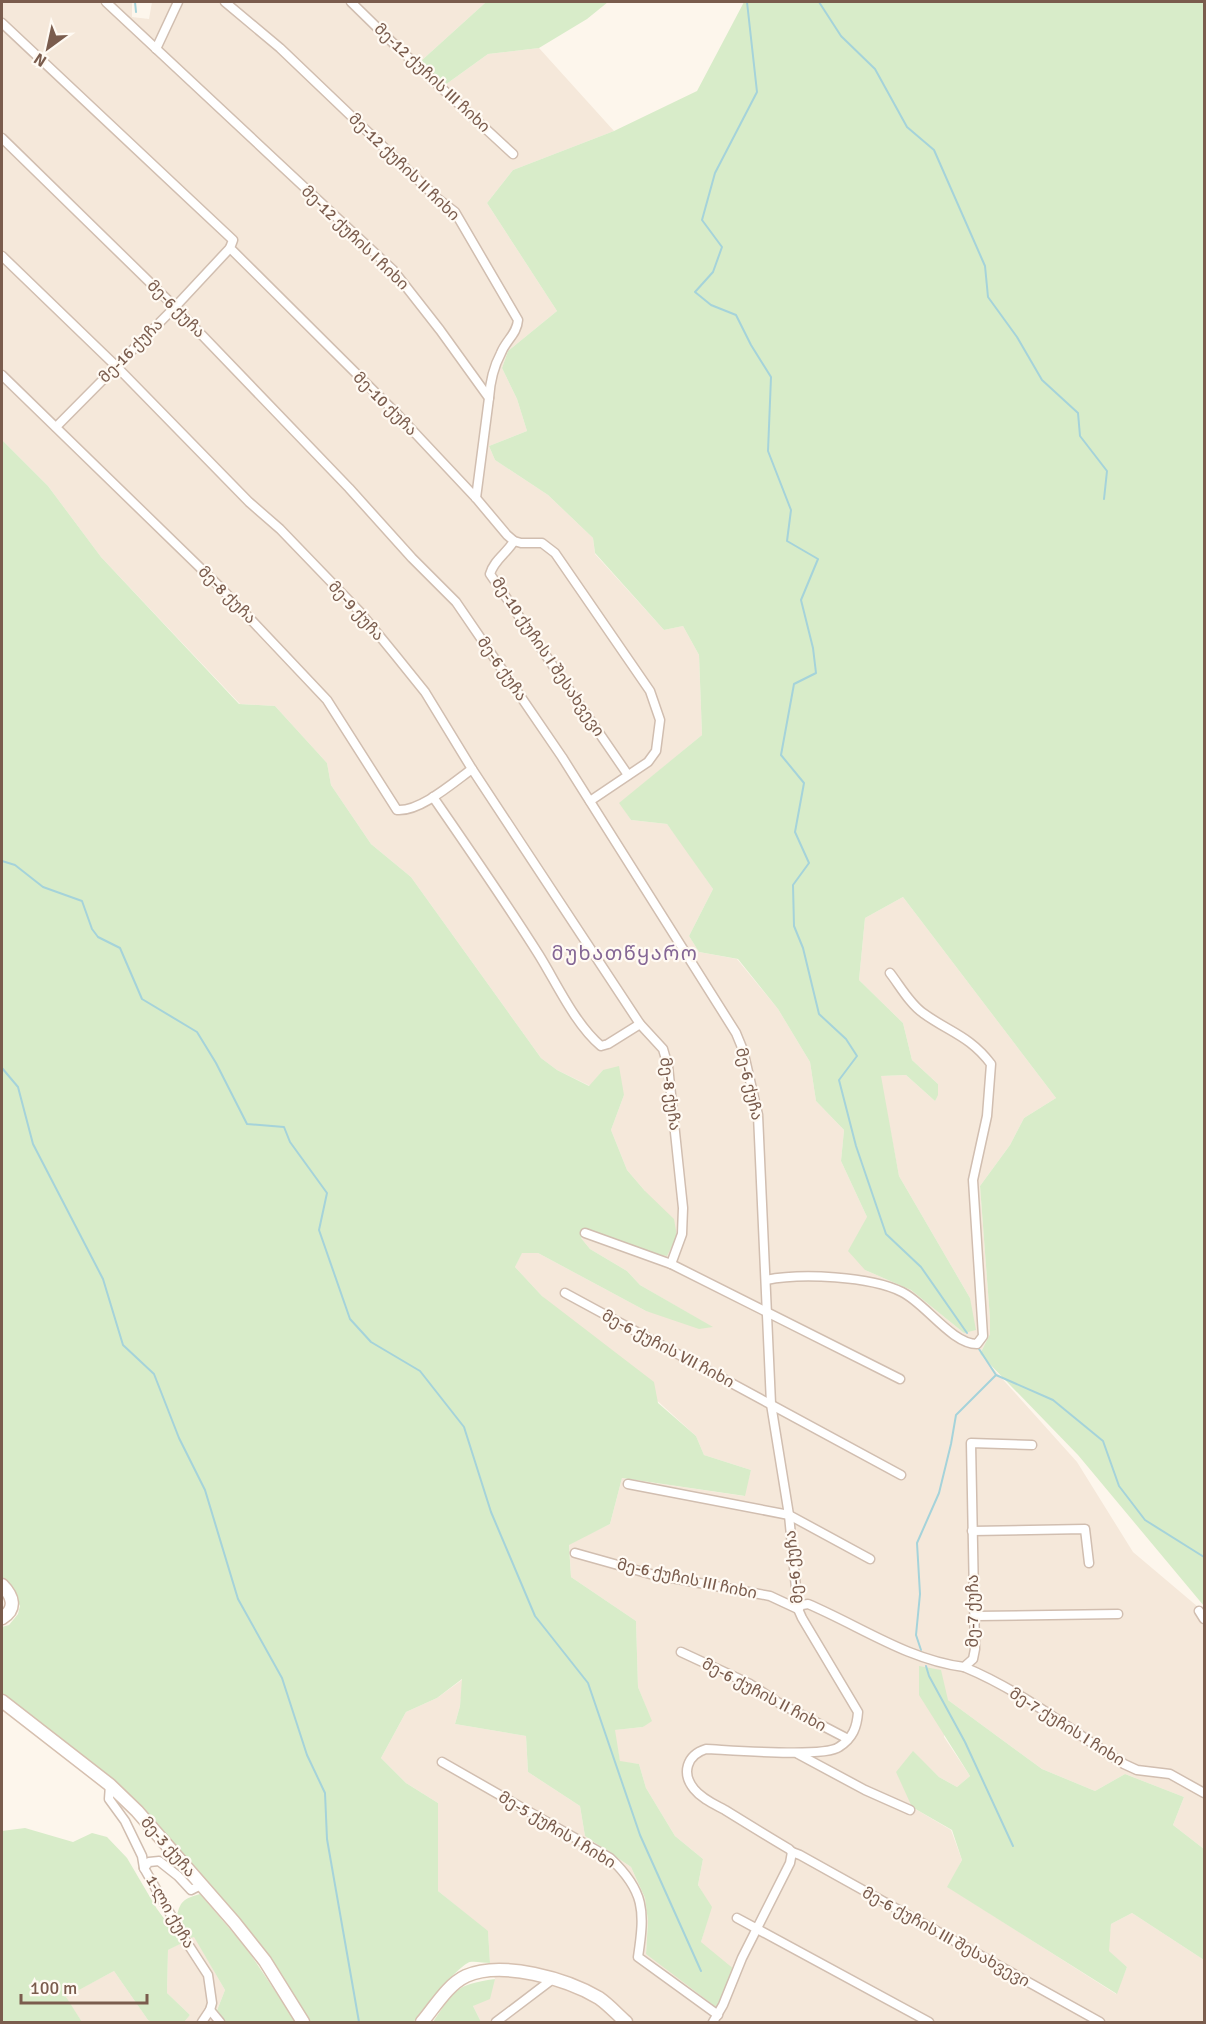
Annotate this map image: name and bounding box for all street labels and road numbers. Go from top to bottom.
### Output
street label: მე-12 ქუჩის III ჩიხი [370,19,494,137]
street label: მე-12 ქუჩის II ჩიხი [344,109,464,225]
street label: მე-12 ქუჩის I ჩიხი [297,182,413,294]
street label: მე-6 ქუჩა [143,276,209,342]
street label: მე-16 ქუჩა [95,315,167,387]
street label: მე-10 ქუჩა [349,368,421,440]
street label: მე-8 ქუჩა [194,562,260,628]
street label: მე-10 ქუჩის I შესახვევი [487,573,609,741]
street label: მე-9 ქუჩა [324,577,388,645]
street label: მე-6 ქუჩა [473,633,531,705]
street label: მე-6 ქუჩა [731,1046,767,1122]
street label: მე-8 ქუჩა [655,1056,685,1132]
street label: მე-6 ქუჩის VII ჩიხი [598,1306,738,1392]
street label: მე-6 ქუჩა [780,1529,808,1605]
street label: მე-6 ქუჩის III ჩიხი [615,1554,759,1604]
street label: მე-7 ქუჩა [963,1574,983,1648]
street label: მე-6 ქუჩის II ჩიხი [698,1654,830,1736]
street label: მე-7 ქუჩის I ჩიხი [1005,1683,1129,1771]
street label: მე-5 ქუჩის I ჩიხი [495,1787,619,1873]
street label: მე-3 ქუჩა [136,1813,200,1881]
street label: 1-ლი ქუჩა [141,1872,199,1952]
street label: მე-6 ქუჩის III შესახვევი [859,1883,1033,1991]

